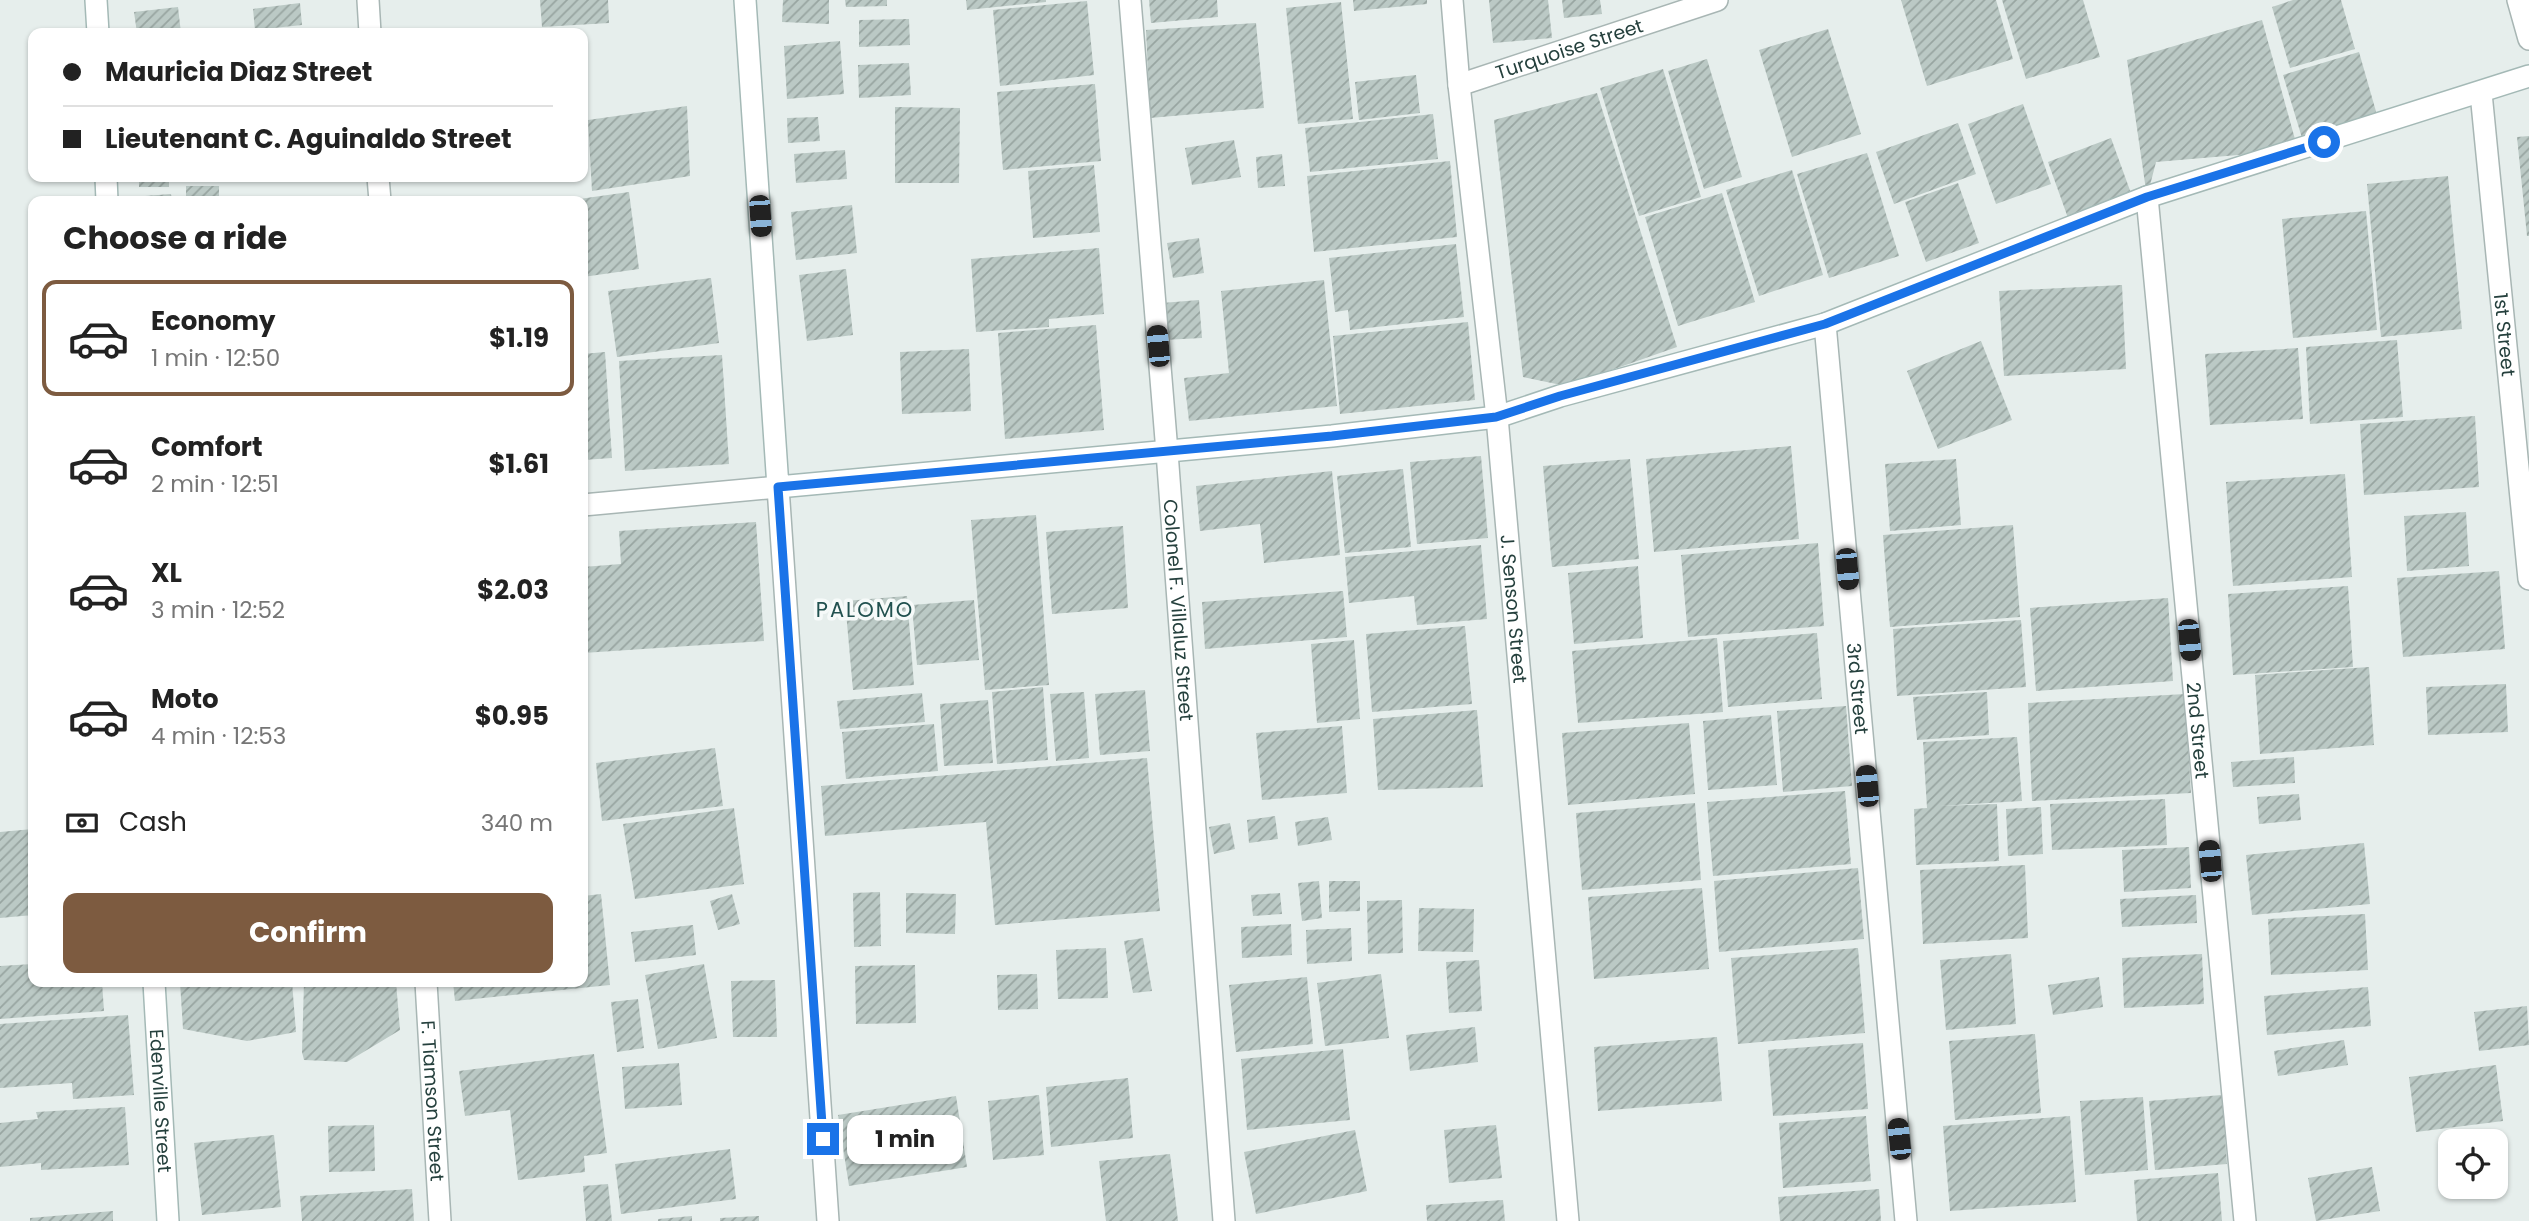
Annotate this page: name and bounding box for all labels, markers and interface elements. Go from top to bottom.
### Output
street label: Turquoise Street [1492,12,1647,86]
text: Mauricia Diaz Street [105,54,372,90]
text: Lieutenant C. Aguinaldo Street [105,121,511,157]
route start [2308,126,2340,158]
car [749,194,772,238]
text: Choose a ride [63,215,287,260]
street label: 1st Street [2487,292,2522,378]
text: Economy [151,303,275,339]
icon: car [67,307,130,370]
text: $1.19 [489,320,549,356]
car [1146,324,1171,368]
text: 1 min · 12:50 [151,342,280,374]
text: Comfort [151,429,263,465]
icon: car [67,433,130,496]
text: $1.61 [488,446,549,482]
text: 2 min · 12:51 [151,468,279,500]
street label: Colonel F. Villaluz Street [1157,498,1200,722]
street label: J. Senson Street [1493,533,1533,684]
car [1835,547,1860,591]
text: XL [151,555,182,591]
icon: car [67,559,130,622]
text: $2.03 [477,572,549,608]
text: 3 min · 12:52 [151,594,285,626]
district label: PALOMO [816,595,914,624]
car [2177,618,2202,662]
street label: 3rd Street [1840,642,1875,736]
text: Moto [151,681,219,717]
street label: 2nd Street [2180,681,2216,780]
icon: car [67,685,130,748]
text: $0.95 [475,698,549,734]
text: 4 min · 12:53 [151,720,286,752]
car [1855,764,1880,808]
icon: cash [63,804,101,842]
text: Cash [119,804,187,840]
text: 340 m [481,807,553,839]
car [2198,839,2223,883]
button: Confirm [63,893,553,973]
street label: F. Tiamson Street [414,1020,451,1182]
street label: Edenville Street [143,1028,178,1173]
callout: 1 min [848,1114,963,1164]
car [1887,1117,1912,1161]
route end [807,1123,839,1155]
text: 1 min [875,1123,935,1155]
map controls [2438,1129,2508,1199]
button: locate [2438,1129,2508,1199]

